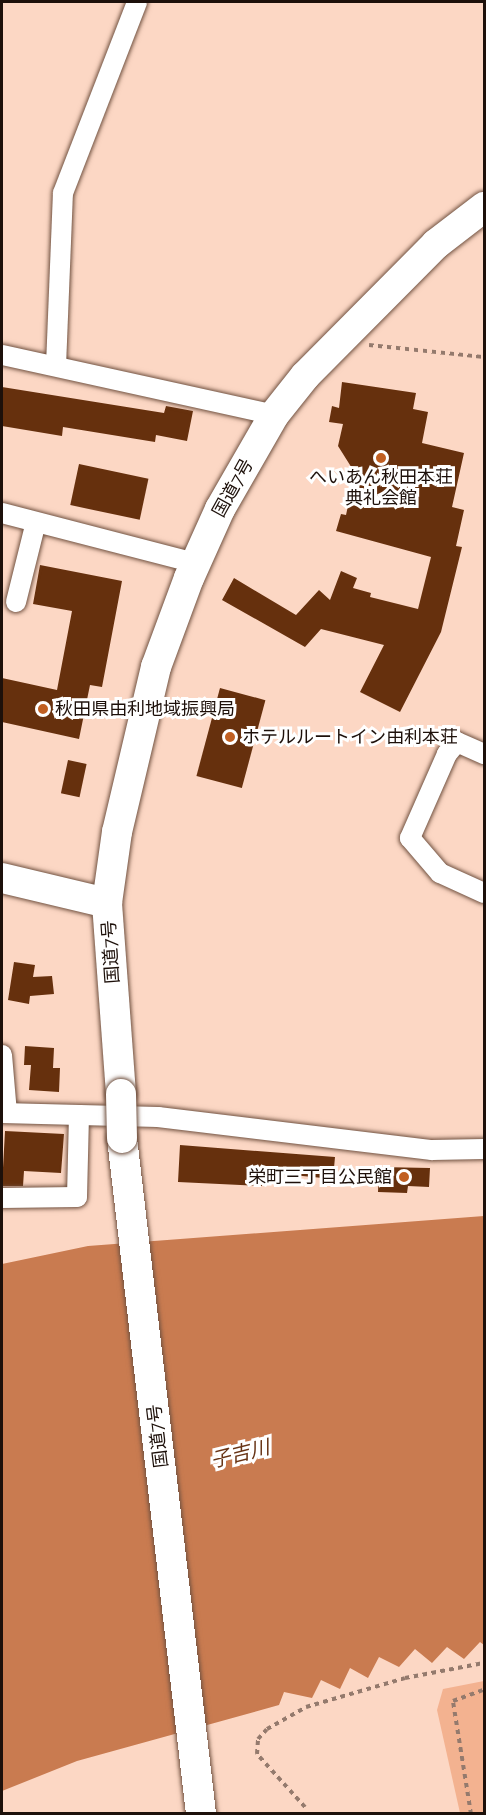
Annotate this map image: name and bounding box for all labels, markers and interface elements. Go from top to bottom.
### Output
marker: へいあん秋田本荘 典礼会館 [374,451,388,465]
street label: 国道7号 [208,455,258,521]
place label: へいあん秋田本荘 典礼会館 [309,467,453,510]
place label: 秋田県由利地域振興局 [55,698,235,720]
marker: 秋田県由利地域振興局 [36,702,50,716]
place label: ホテルルートイン由利本荘 [242,726,458,748]
marker: ホテルルートイン由利本荘 [223,730,237,744]
street label: 国道7号 [98,920,124,984]
place label: 栄町三丁目公民館 [248,1166,392,1188]
marker: 栄町三丁目公民館 [397,1170,411,1184]
street label: 国道7号 [143,1403,173,1469]
water label: 子吉川 [208,1435,272,1473]

